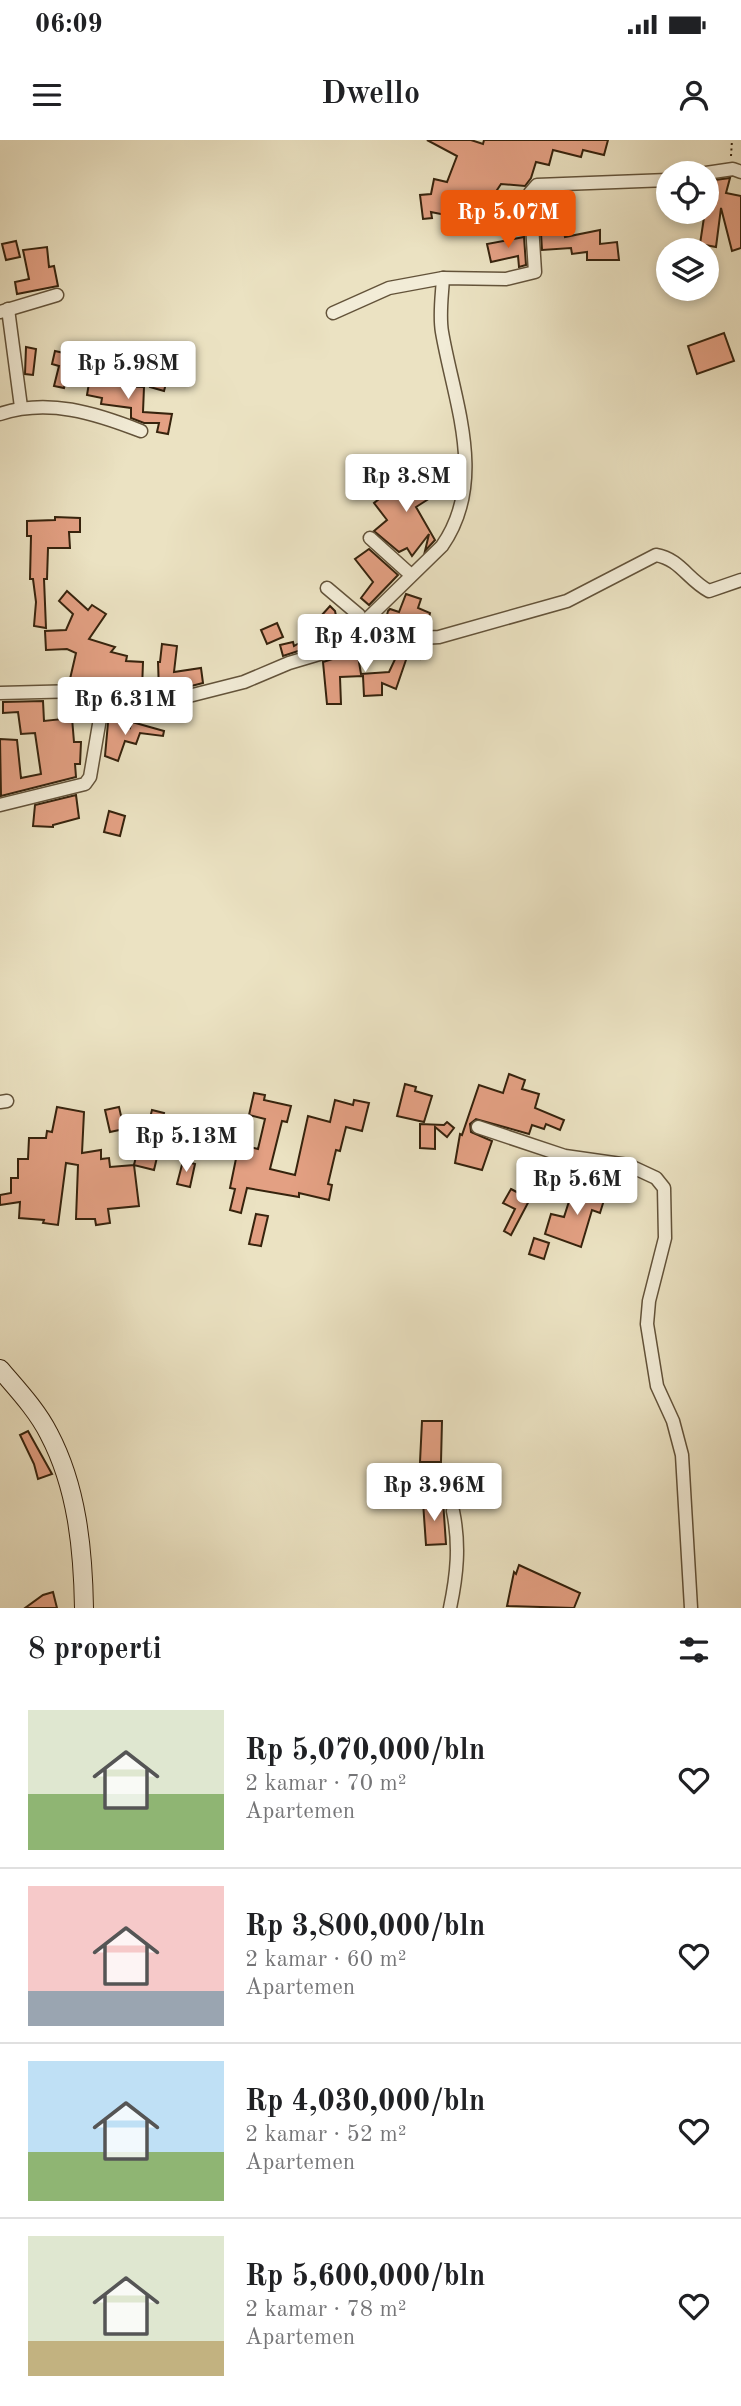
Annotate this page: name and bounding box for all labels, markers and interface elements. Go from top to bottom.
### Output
text: 06:09 [35,12,103,38]
icon: menu [28,76,66,114]
icon: person [675,76,713,114]
text: Dwello [321,79,420,111]
map controls [656,161,719,301]
button: locate [656,161,719,224]
pin: Rp 5.07M [436,190,580,250]
text: Rp 5.07M [457,201,559,224]
button: layers [656,238,719,301]
pin: Rp 5.98M [56,342,200,401]
text: Rp 5.98M [77,352,179,375]
pin: Rp 3.8M [341,454,471,514]
text: Rp 3.8M [361,465,451,488]
pin: Rp 4.03M [293,615,437,674]
text: Rp 4.03M [314,625,416,648]
pin: Rp 6.31M [53,678,197,737]
text: Rp 6.31M [74,688,176,711]
pin: Rp 5.13M [114,1114,258,1174]
text: Rp 5.13M [135,1125,237,1148]
pin: Rp 5.6M [512,1158,642,1217]
text: Rp 5.6M [532,1168,622,1191]
pin: Rp 3.96M [362,1464,506,1523]
text: Rp 3.96M [383,1474,485,1497]
icon: filters [675,1631,713,1669]
text: 8 properti [28,1635,162,1665]
text: Rp 5,070,000/bln [245,1736,485,1766]
icon: home [84,1738,168,1822]
icon: heart [675,1761,713,1799]
text: 2 kamar · 70 m² [245,1772,407,1795]
text: Apartemen [245,1800,355,1823]
text: Rp 3,800,000/bln [245,1912,485,1942]
icon: home [84,1914,168,1998]
icon: heart [675,1937,713,1975]
text: 2 kamar · 60 m² [245,1948,407,1971]
text: Apartemen [245,1976,355,1999]
text: Rp 4,030,000/bln [245,2087,485,2117]
icon: home [84,2089,168,2173]
icon: heart [675,2112,713,2150]
text: 2 kamar · 52 m² [245,2123,407,2146]
text: Apartemen [245,2151,355,2174]
text: Rp 5,600,000/bln [245,2262,485,2292]
icon: home [84,2264,168,2348]
icon: heart [675,2287,713,2325]
text: 2 kamar · 78 m² [245,2298,407,2321]
text: Apartemen [245,2326,355,2349]

